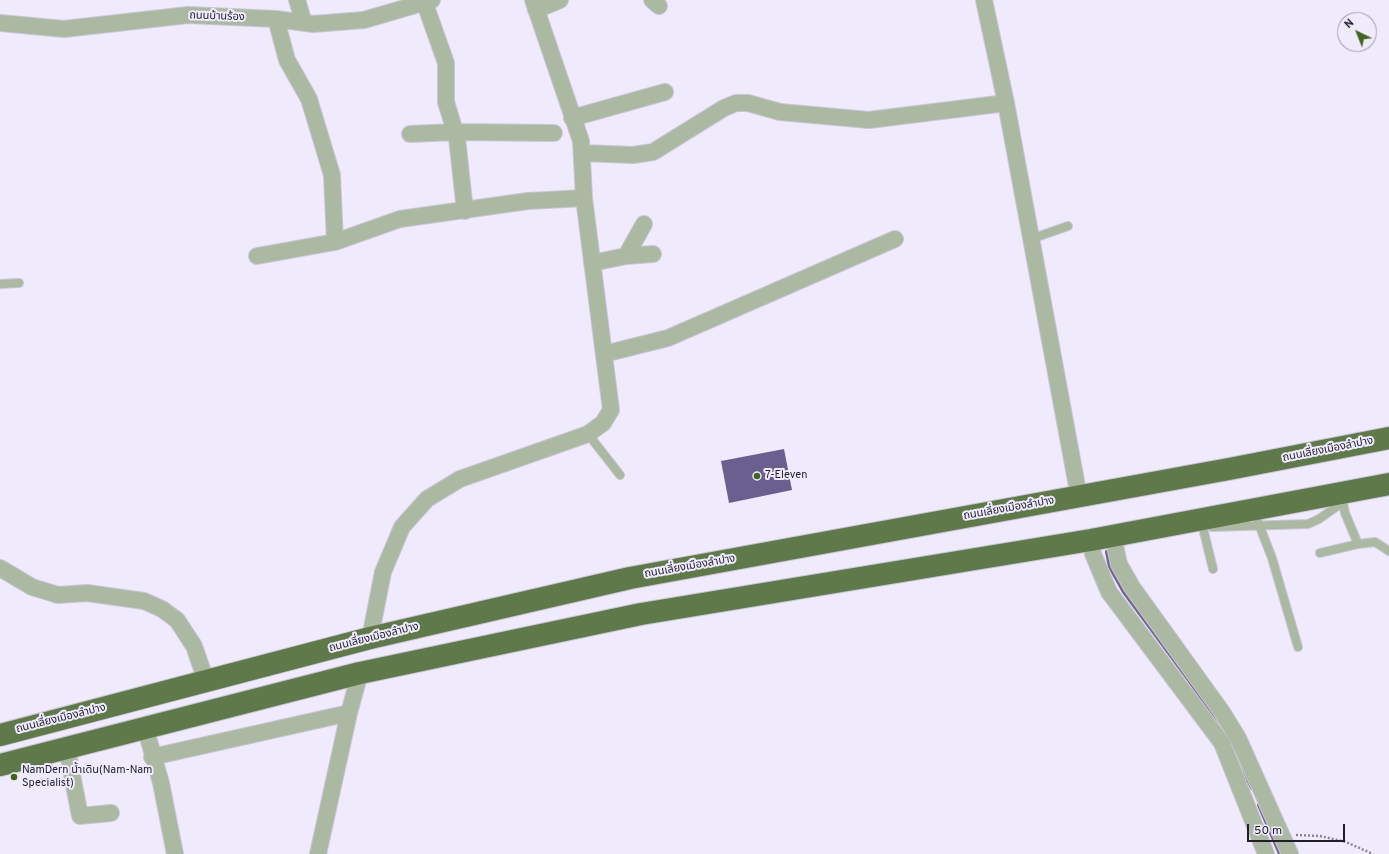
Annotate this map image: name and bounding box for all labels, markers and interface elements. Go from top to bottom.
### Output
street label: ถนนบ้านร้อง [189,9,245,25]
north arrow [1337,12,1377,52]
text: N [1342,16,1357,32]
street label: ถนนเลี่ยงเมืองลำปาง [1282,435,1374,465]
place label: 7-Eleven [765,469,807,483]
marker: 7-Eleven [752,471,762,481]
street label: ถนนเลี่ยงเมืองลำปาง [963,495,1055,523]
street label: ถนนเลี่ยงเมืองลำปาง [644,553,736,581]
street label: ถนนเลี่ยงเมืองลำปาง [328,620,420,656]
street label: ถนนเลี่ยงเมืองลำปาง [15,701,107,737]
place label: NamDern น้ำเดิน(Nam-Nam Specialist) [22,764,152,790]
marker: NamDern น้ำเดิน(Nam-Nam Specialist) [9,772,19,782]
scale bar [1249,816,1347,842]
text: 50 m [1254,823,1282,839]

